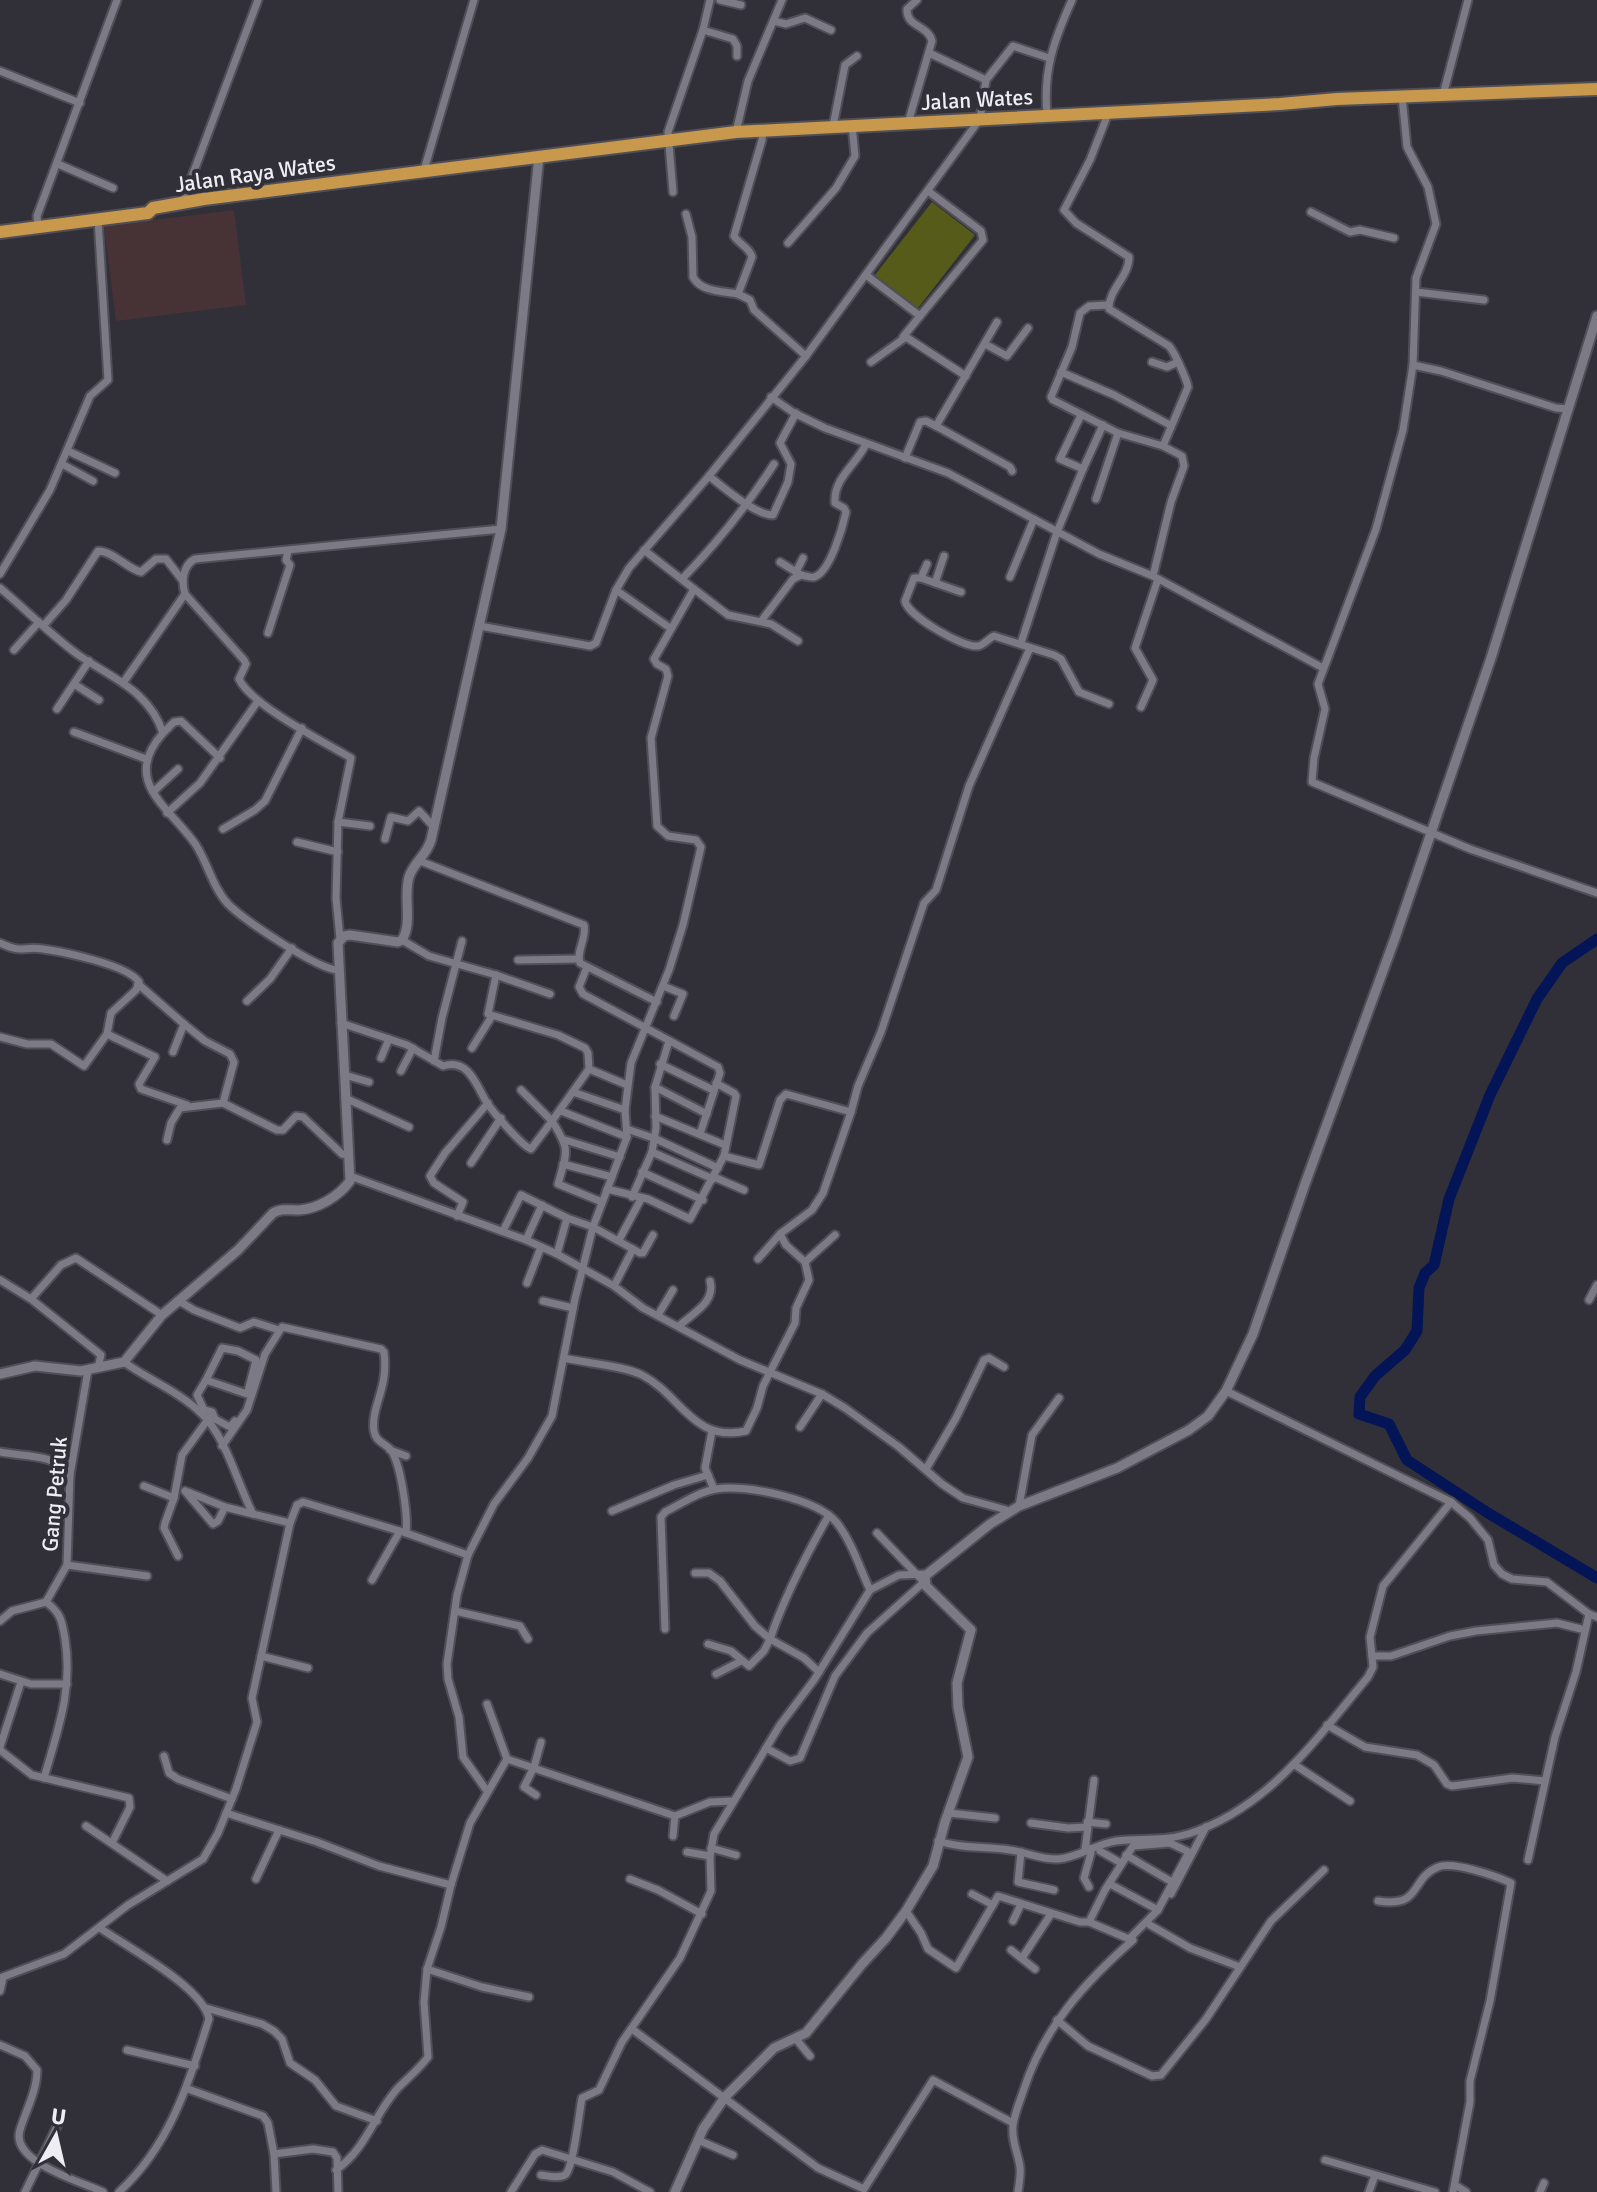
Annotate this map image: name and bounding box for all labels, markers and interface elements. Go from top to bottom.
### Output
street label: Jalan Wates [920,83,1034,116]
street label: Jalan Raya Wates [173,149,337,198]
street label: Gang Petruk [36,1435,73,1553]
north arrow [16,2096,96,2176]
text: U [49,2102,68,2131]

